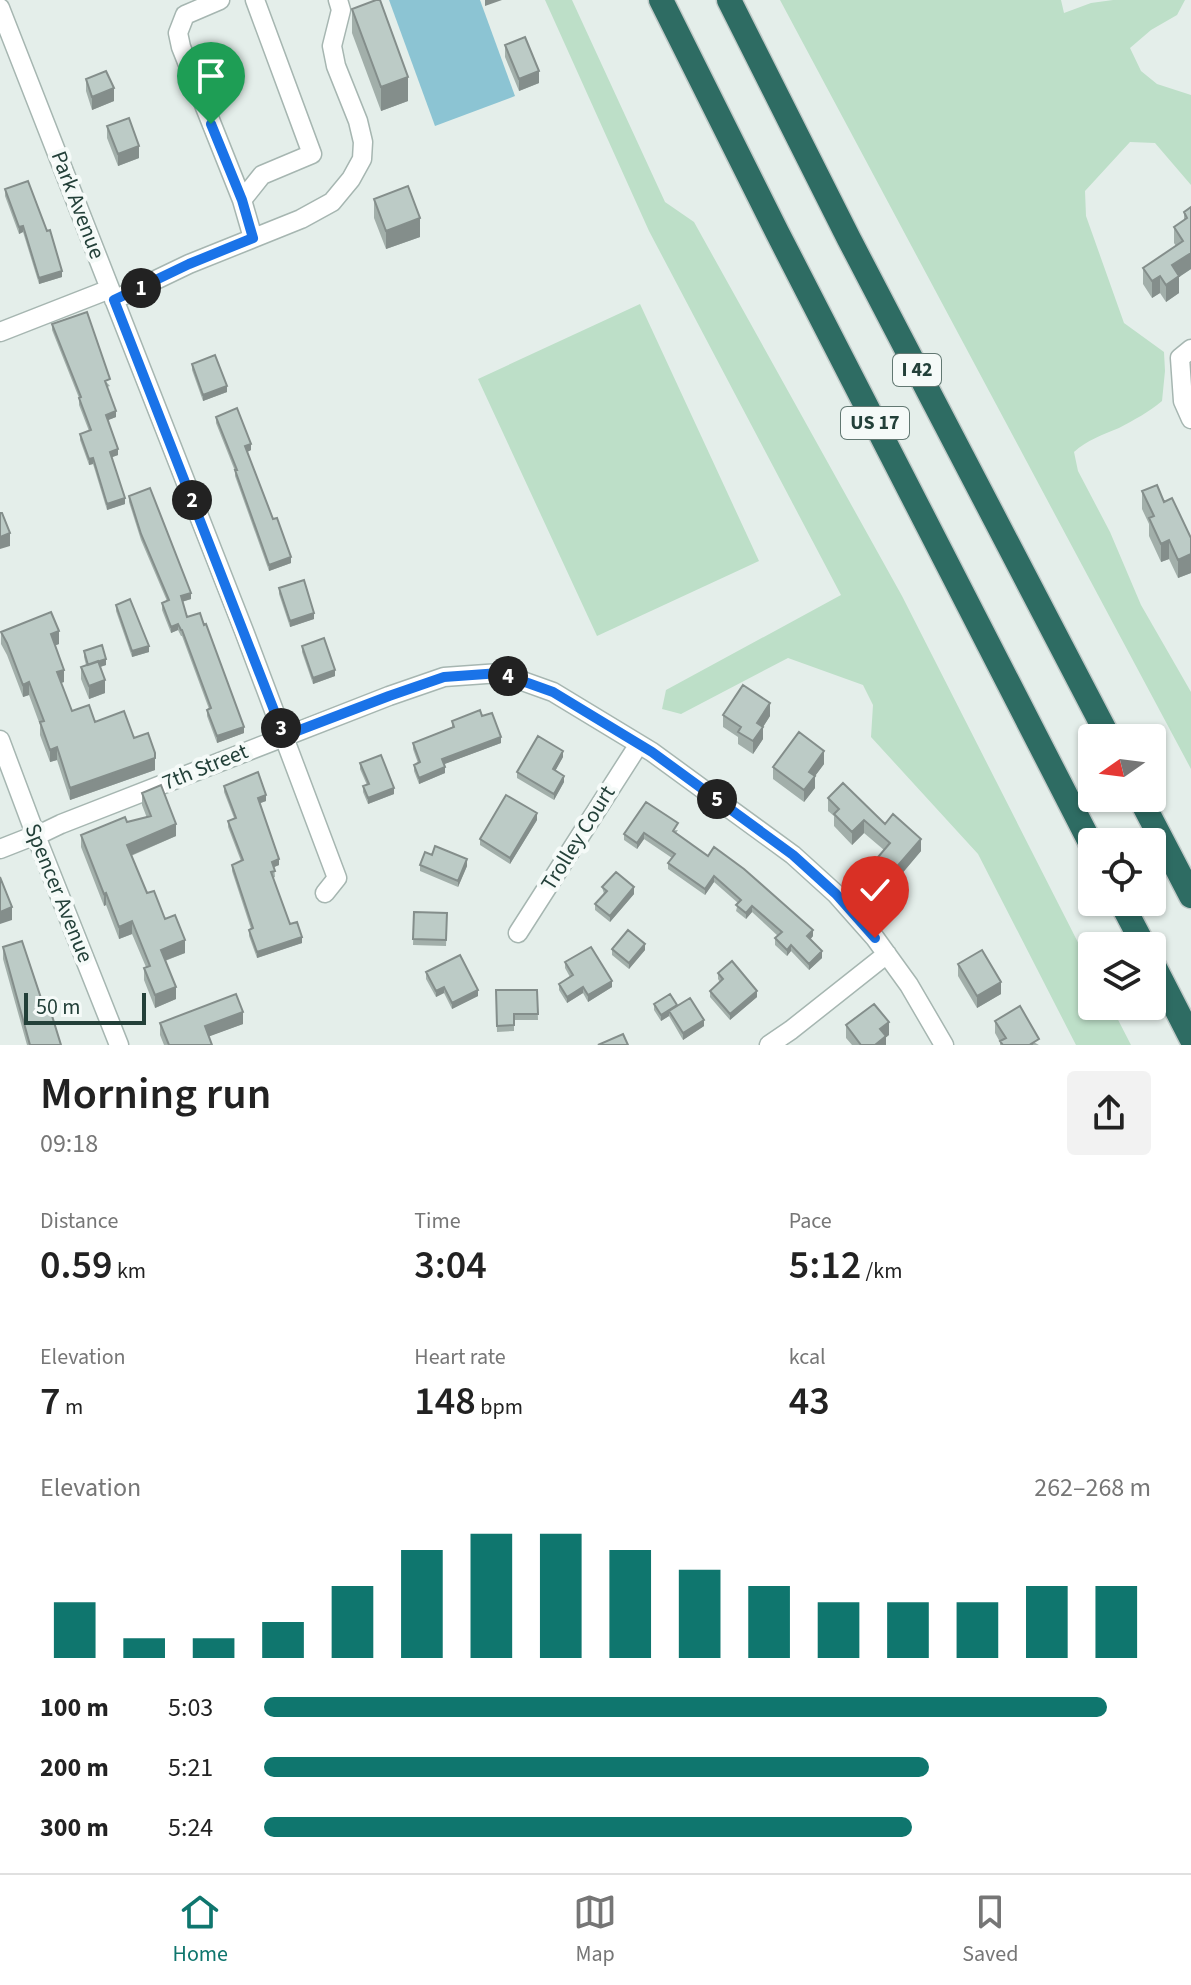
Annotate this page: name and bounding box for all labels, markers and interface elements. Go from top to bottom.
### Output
pin [177,42,245,124]
icon: arrive [189,54,233,98]
street label: Park Avenue [43,146,113,264]
pin: 1 [121,268,161,308]
text: 1 [135,272,147,304]
road number: I 42 [893,354,941,386]
road number: US 17 [841,407,909,439]
pin: 2 [172,480,212,520]
text: 2 [186,484,198,516]
pin: 4 [488,656,528,696]
text: 4 [502,660,514,692]
pin: 3 [261,708,301,748]
text: 3 [275,712,287,744]
north arrow [1078,724,1166,812]
map controls [1078,724,1166,1020]
street label: 7th Street [157,735,253,799]
street label: Trolley Court [533,779,623,897]
pin: 5 [697,779,737,819]
text: 5 [711,783,723,815]
street label: Spencer Avenue [17,819,101,967]
button: locate [1078,828,1166,916]
pin [841,856,909,938]
icon: check [853,868,897,912]
button: layers [1078,932,1166,1020]
scale bar [24,989,146,1025]
text: 50 m [36,991,81,1023]
text: Morning run [40,1063,271,1126]
button: share [1067,1071,1151,1155]
text: 09:18 [40,1125,98,1162]
text: Distance [40,1205,118,1237]
text: Time [414,1205,461,1237]
text: Pace [789,1205,832,1237]
text: 0.59 [40,1237,113,1294]
text: 3:04 [414,1237,487,1294]
text: 5:12 [789,1237,861,1294]
text: km [113,1255,146,1287]
text: /km [861,1255,902,1287]
text: Elevation [40,1341,126,1373]
text: Heart rate [414,1341,506,1373]
text: kcal [789,1341,826,1373]
text: 7 [40,1373,61,1430]
text: 148 [414,1373,476,1430]
text: 43 [789,1373,830,1430]
text: m [61,1391,83,1423]
text: bpm [476,1391,523,1423]
text: Elevation [40,1469,141,1506]
text: 262–268 m [1034,1469,1151,1506]
text: 100 m [40,1689,109,1726]
text: 5:03 [168,1689,213,1726]
text: 200 m [40,1749,109,1786]
text: 5:21 [168,1749,213,1786]
text: 300 m [40,1809,109,1846]
text: 5:24 [168,1809,213,1846]
tab: Home [173,1890,228,1970]
tab: Map [573,1890,617,1970]
tab: Saved [962,1890,1018,1970]

